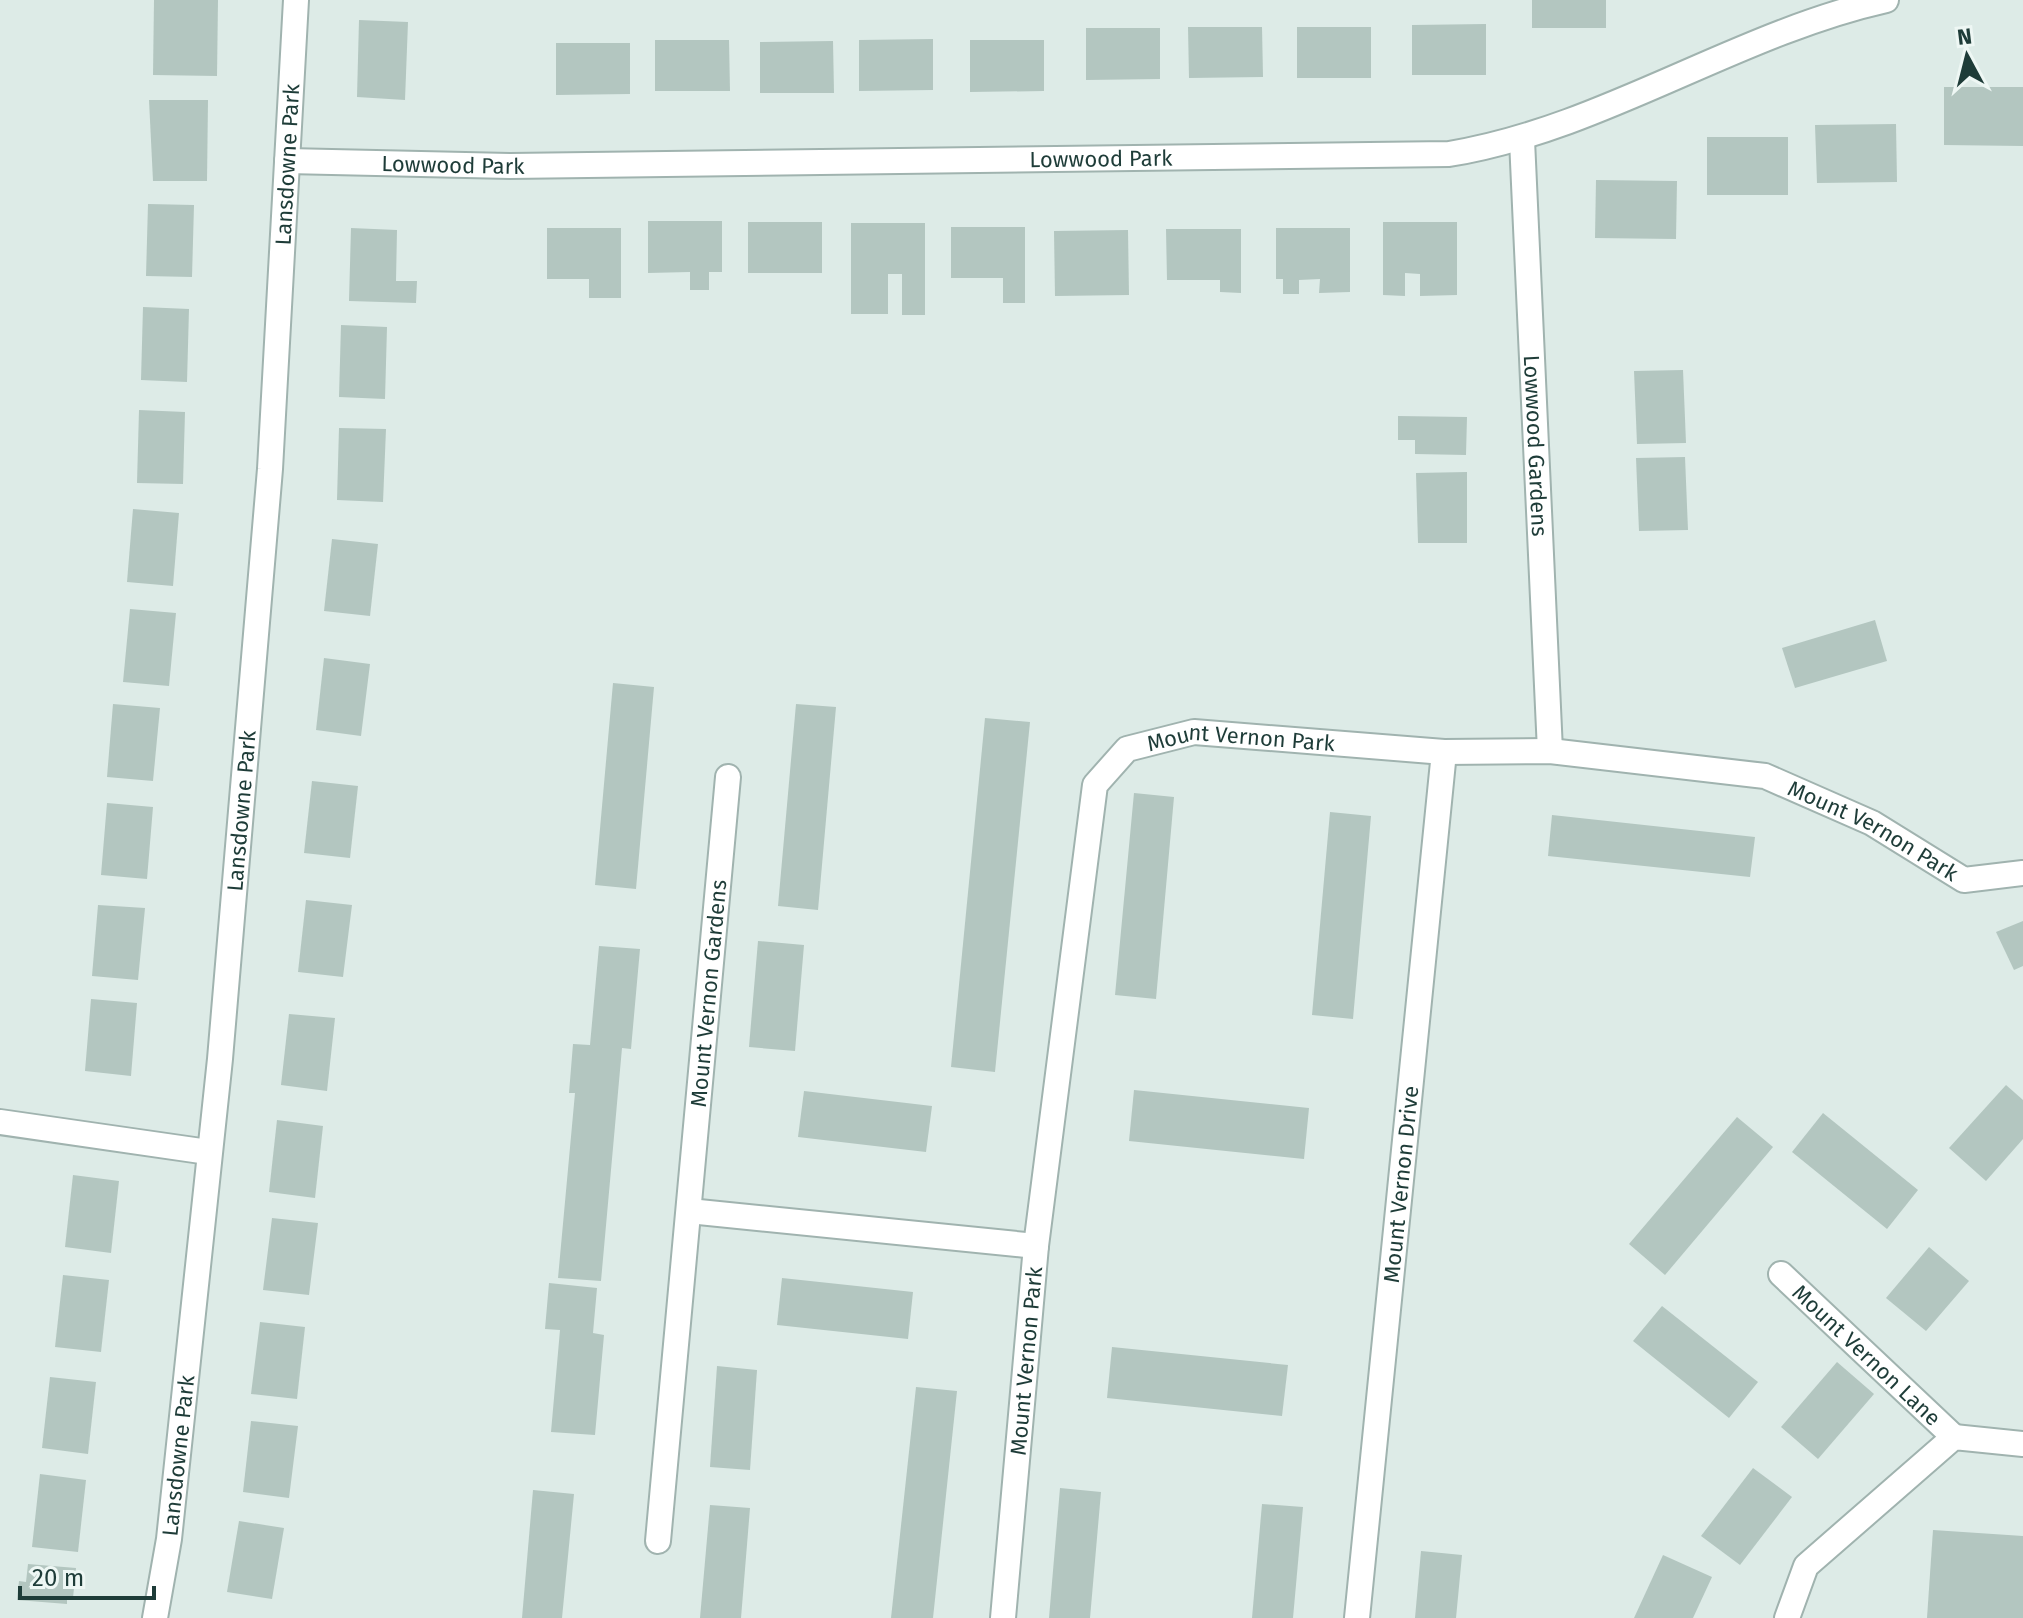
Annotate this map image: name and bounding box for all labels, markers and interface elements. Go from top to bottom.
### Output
north arrow [1927,16,2007,96]
text: N [1956,22,1974,51]
street label: Lansdowne Park [269,82,305,246]
street label: Lowwood Park [1029,145,1173,173]
street label: Lowwood Park [381,150,525,180]
street label: Lowwood Gardens [1518,354,1553,537]
street label: Mount Vernon Park [1144,719,1337,757]
street label: Lansdowne Park [221,728,262,893]
street label: Mount Vernon Park [1784,775,1964,887]
street label: Mount Vernon Gardens [685,878,733,1108]
street label: Mount Vernon Drive [1378,1084,1424,1284]
street label: Mount Vernon Park [1004,1265,1048,1457]
street label: Mount Vernon Lane [1787,1279,1946,1432]
street label: Lansdowne Park [156,1373,200,1538]
scale bar [20,1550,154,1600]
text: 20 m [32,1564,84,1592]

